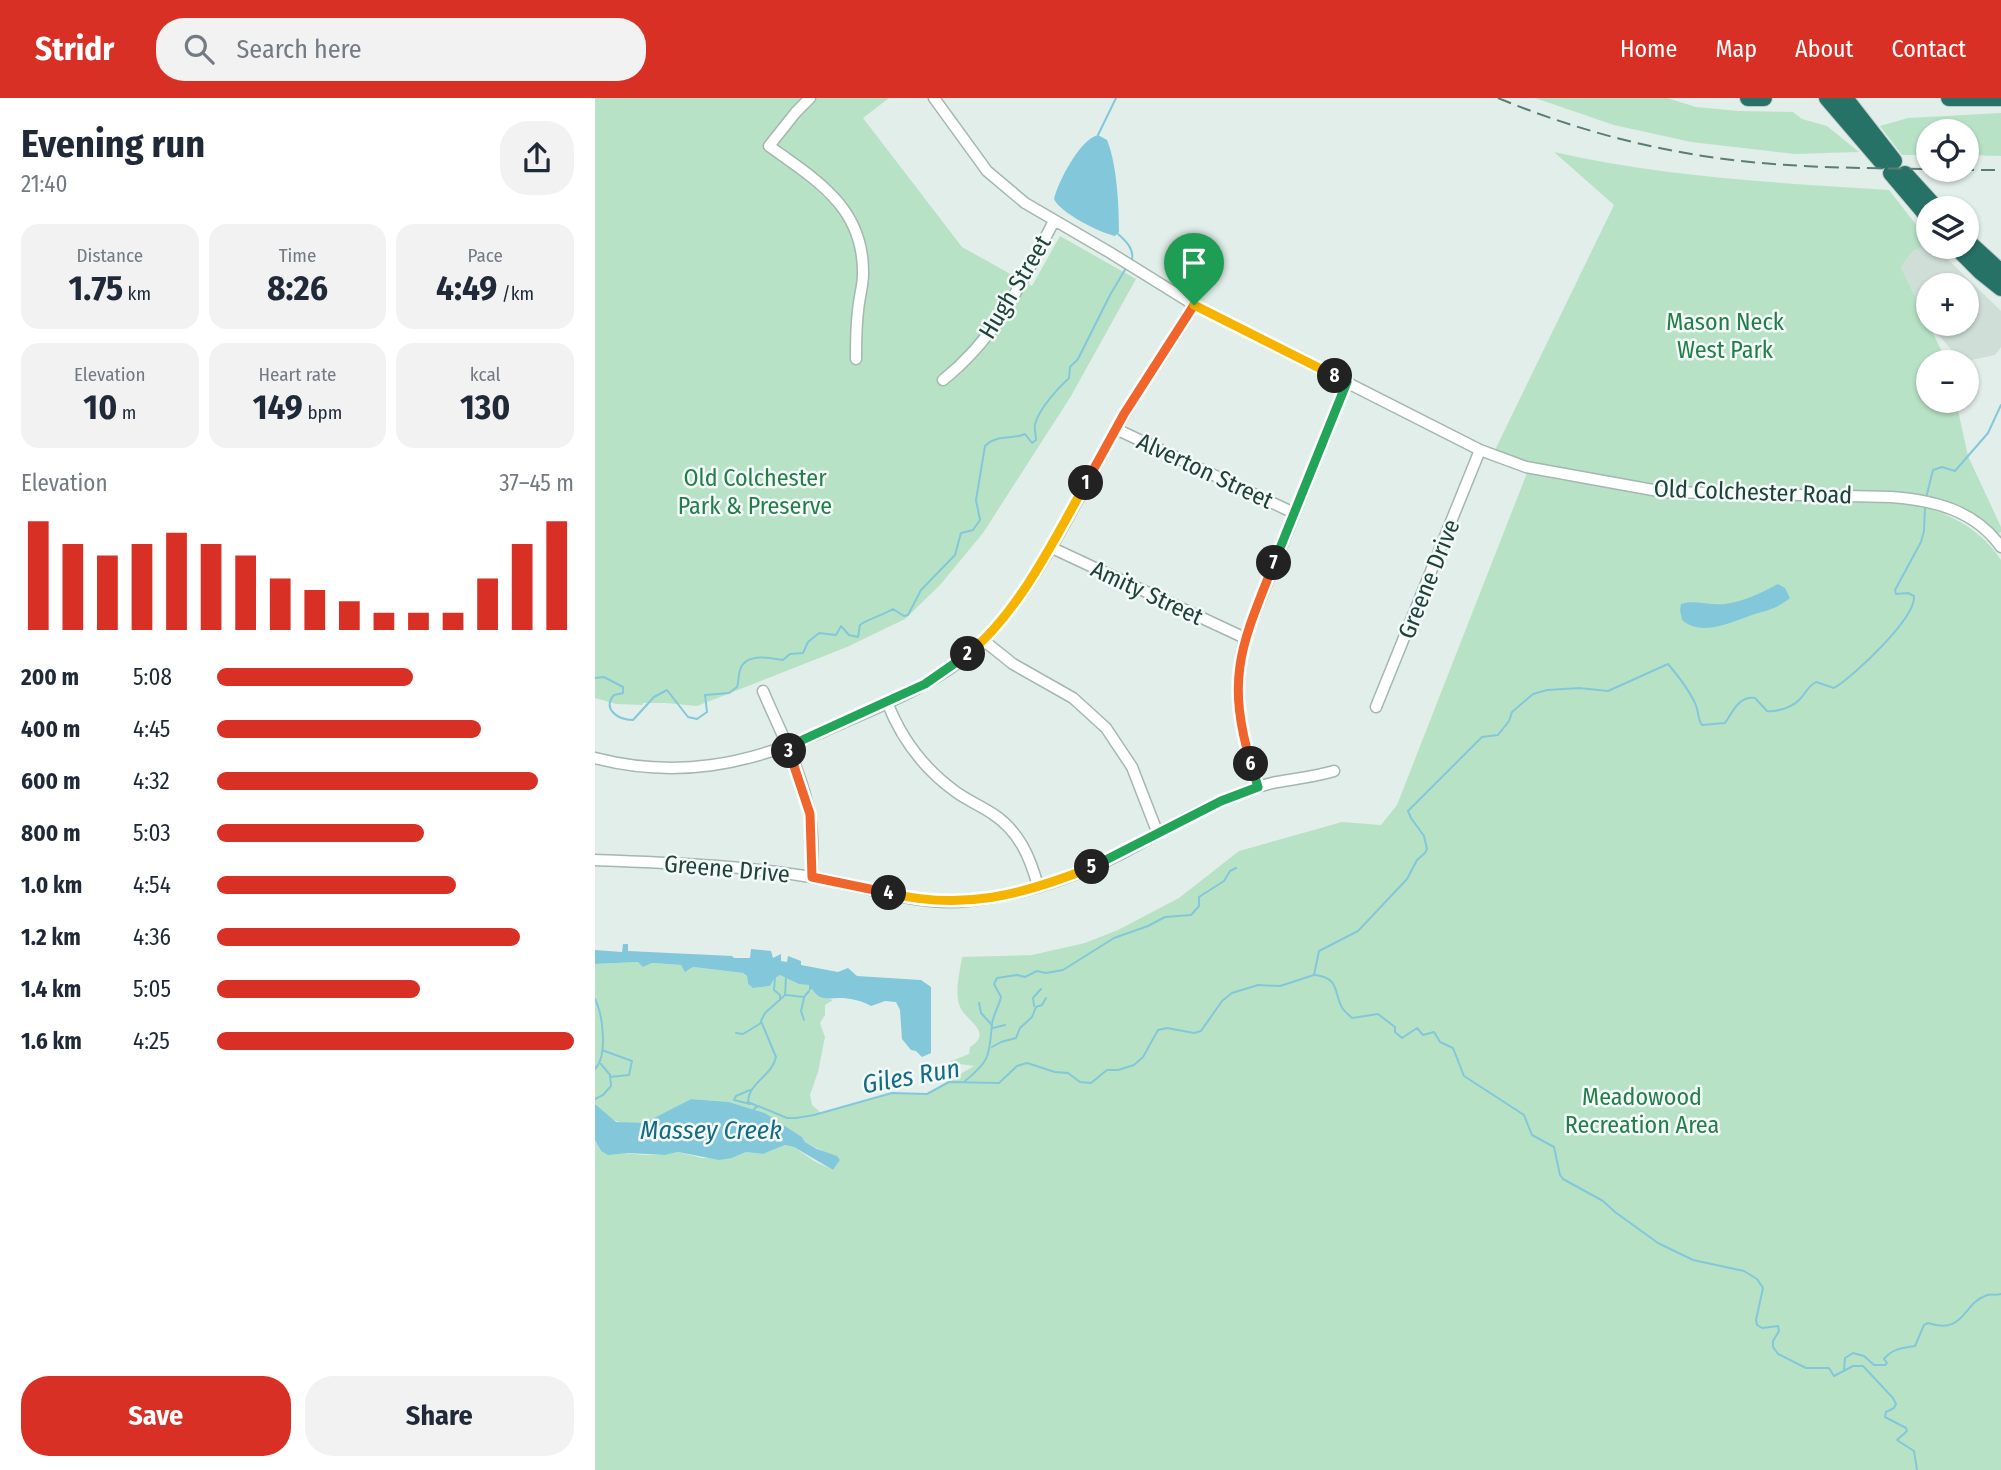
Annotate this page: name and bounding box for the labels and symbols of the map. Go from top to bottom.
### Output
street label: Hugh Street [973,230,1057,344]
pin [1164,233,1224,305]
park label: Mason Neck West Park [1666,308,1785,364]
pin: 8 [1317,358,1353,394]
street label: Alverton Street [1132,427,1278,515]
park label: Old Colchester Park & Preserve [678,464,832,520]
pin: 1 [1069,466,1103,500]
street label: Old Colchester Road [1653,475,1853,509]
street label: Greene Drive [1392,515,1466,643]
pin: 7 [1257,546,1291,580]
street label: Amity Street [1087,555,1208,631]
pin: 2 [951,636,985,672]
pin: 3 [771,734,807,768]
pin: 6 [1233,746,1269,782]
street label: Greene Drive [663,850,791,888]
pin: 5 [1075,850,1109,884]
pin: 4 [871,876,907,910]
water label: Giles Run [860,1053,962,1100]
park label: Meadowood Recreation Area [1565,1083,1719,1139]
water label: Massey Creek [640,1115,782,1146]

